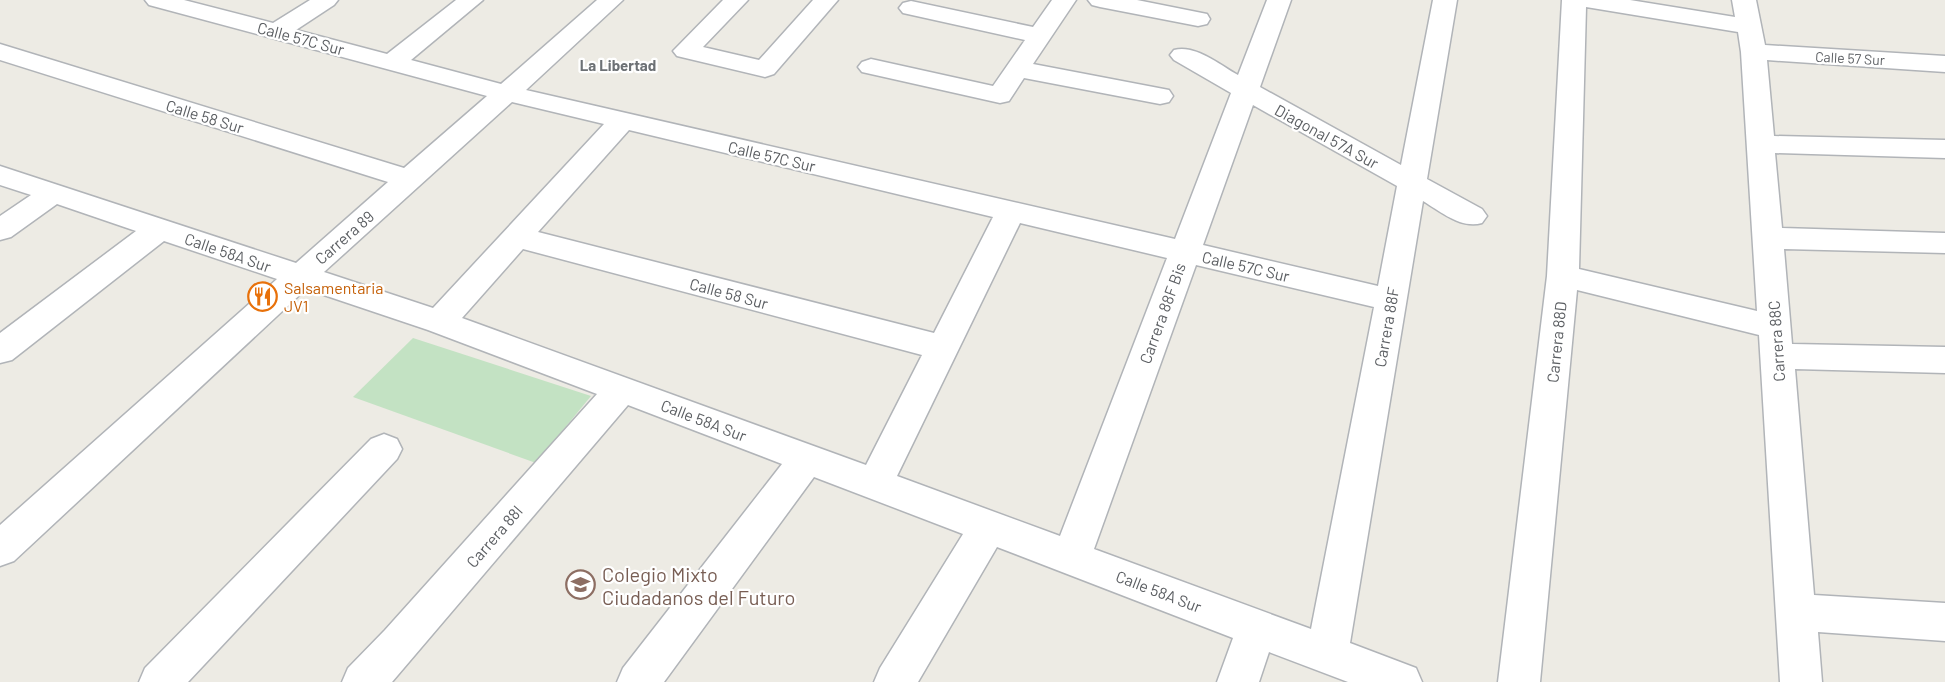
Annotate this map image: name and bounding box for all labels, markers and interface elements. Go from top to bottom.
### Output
street label: Calle 57C Sur [255,17,347,59]
street label: Calle 57 Sur [1815,48,1885,68]
district label: La Libertad [580,56,656,74]
street label: Calle 58 Sur [164,95,246,137]
street label: Diagonal 57A Sur [1272,100,1382,172]
street label: Calle 57C Sur [726,137,818,175]
street label: Carrera 89 [311,206,377,268]
street label: Calle 58A Sur [182,228,274,276]
street label: Calle 57C Sur [1200,247,1292,285]
street label: Carrera 88F Bis [1135,260,1189,366]
street label: Calle 58 Sur [688,273,770,313]
place label: Salsamentaria JV1 [284,278,383,315]
restaurant icon: Salsamentaria JV1 [247,280,279,312]
street label: Carrera 88F [1370,286,1402,368]
street label: Carrera 88D [1542,300,1570,384]
street label: Carrera 88C [1764,300,1788,382]
street label: Calle 58A Sur [659,395,750,445]
street label: Carrera 88I [462,501,526,571]
place label: Colegio Mixto Ciudadanos del Futuro [602,562,795,609]
street label: Calle 58A Sur [1114,566,1205,616]
school or university icon: Colegio Mixto Ciudadanos del Futuro [565,569,597,601]

